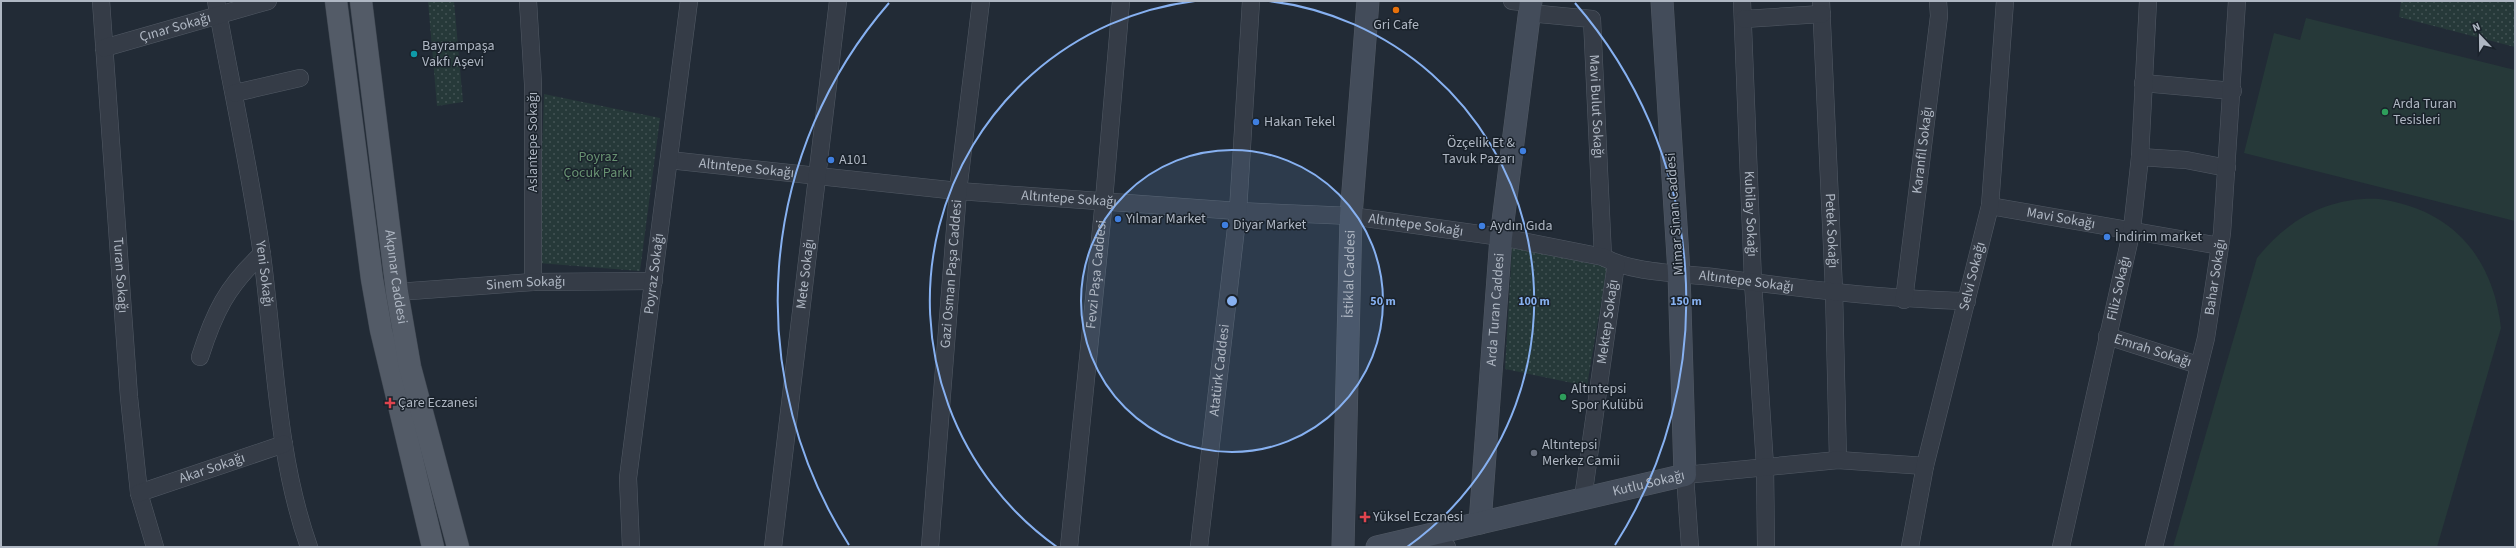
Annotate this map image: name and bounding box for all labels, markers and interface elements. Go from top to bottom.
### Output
marker: Gri Cafe [1391,5,1401,15]
street label: Çınar Sokağı [137,8,213,47]
place label: Gri Cafe [1373,15,1419,35]
north arrow [2460,16,2500,56]
text: N [2470,19,2483,36]
place label: Bayrampaşa Vakfı Aşevi [422,36,495,72]
marker: Bayrampaşa Vakfı Aşevi [409,49,419,59]
street label: Mavi Bulut Sokağı [1584,54,1608,159]
street label: Aslantepe Sokağı [523,92,543,192]
place label: Arda Turan Tesisleri [2393,94,2457,130]
street label: Karanfil Sokağı [1907,105,1938,195]
marker: Arda Turan Tesisleri [2380,107,2390,117]
place label: Hakan Tekel [1264,112,1336,132]
marker: Hakan Tekel [1251,117,1261,127]
place label: Özçelik Et & Tavuk Pazarı [1442,133,1515,169]
marker: Özçelik Et & Tavuk Pazarı [1518,146,1528,156]
park label: Poyraz Çocuk Parkı [564,147,632,183]
place label: A101 [839,150,868,170]
street label: Mimar Sinan Caddesi [1661,152,1689,276]
street label: Altıntepe Sokağı [698,153,795,183]
marker: A101 [826,155,836,165]
street label: Kubilay Sokağı [1739,170,1762,257]
street label: Altıntepe Sokağı [1021,186,1117,212]
street label: Petek Sokağı [1820,193,1843,269]
street label: Gazi Osman Paşa Caddesi [936,199,967,349]
street label: Mavi Sokağı [2025,203,2097,234]
place label: Yılmar Market [1125,209,1206,229]
street label: Altıntepe Sokağı [1367,209,1465,242]
marker: Yılmar Market [1113,214,1123,224]
place label: Diyar Market [1233,215,1307,235]
place label: Aydın Gıda [1490,216,1553,236]
street label: Fevzi Paşa Caddesi [1081,219,1112,330]
marker: Diyar Market [1220,220,1230,230]
marker: Aydın Gıda [1477,221,1487,231]
place label: İndirim market [2115,227,2202,247]
street label: Akpınar Caddesi [379,228,412,326]
street label: İstiklal Caddesi [1339,230,1361,318]
street label: Poyraz Sokağı [639,232,669,315]
marker: İndirim market [2102,232,2112,242]
street label: Turan Sokağı [108,237,133,314]
street label: Bahar Sokağı [2200,237,2231,317]
street label: Yeni Sokağı [250,238,278,308]
street label: Mete Sokağı [791,238,820,310]
street label: Selvi Sokağı [1954,240,1991,313]
street label: Arda Turan Caddesi [1482,252,1510,367]
street label: Filiz Sokağı [2102,254,2136,323]
street label: Altıntepe Sokağı [1698,266,1795,297]
street label: Sinem Sokağı [485,272,565,295]
street label: Mektep Sokağı [1592,278,1624,365]
text: 50 m [1370,293,1396,310]
text: 100 m [1518,293,1550,310]
text: 150 m [1670,293,1702,310]
centre of rings [1225,294,1239,308]
street label: Atatürk Caddesi [1204,323,1235,417]
street label: Emrah Sokağı [2111,329,2194,372]
place label: Altıntepsi Spor Kulübü [1571,379,1644,415]
marker: Altıntepsi Spor Kulübü [1558,392,1568,402]
place label: Çare Eczanesi [398,393,478,413]
marker: Çare Eczanesi [385,398,395,408]
place label: Altıntepsi Merkez Camii [1542,435,1620,471]
street label: Akar Sokağı [176,448,248,489]
marker: Altıntepsi Merkez Camii [1529,448,1539,458]
street label: Kutlu Sokağı [1610,465,1687,502]
place label: Yüksel Eczanesi [1372,507,1463,527]
marker: Yüksel Eczanesi [1360,512,1370,522]

